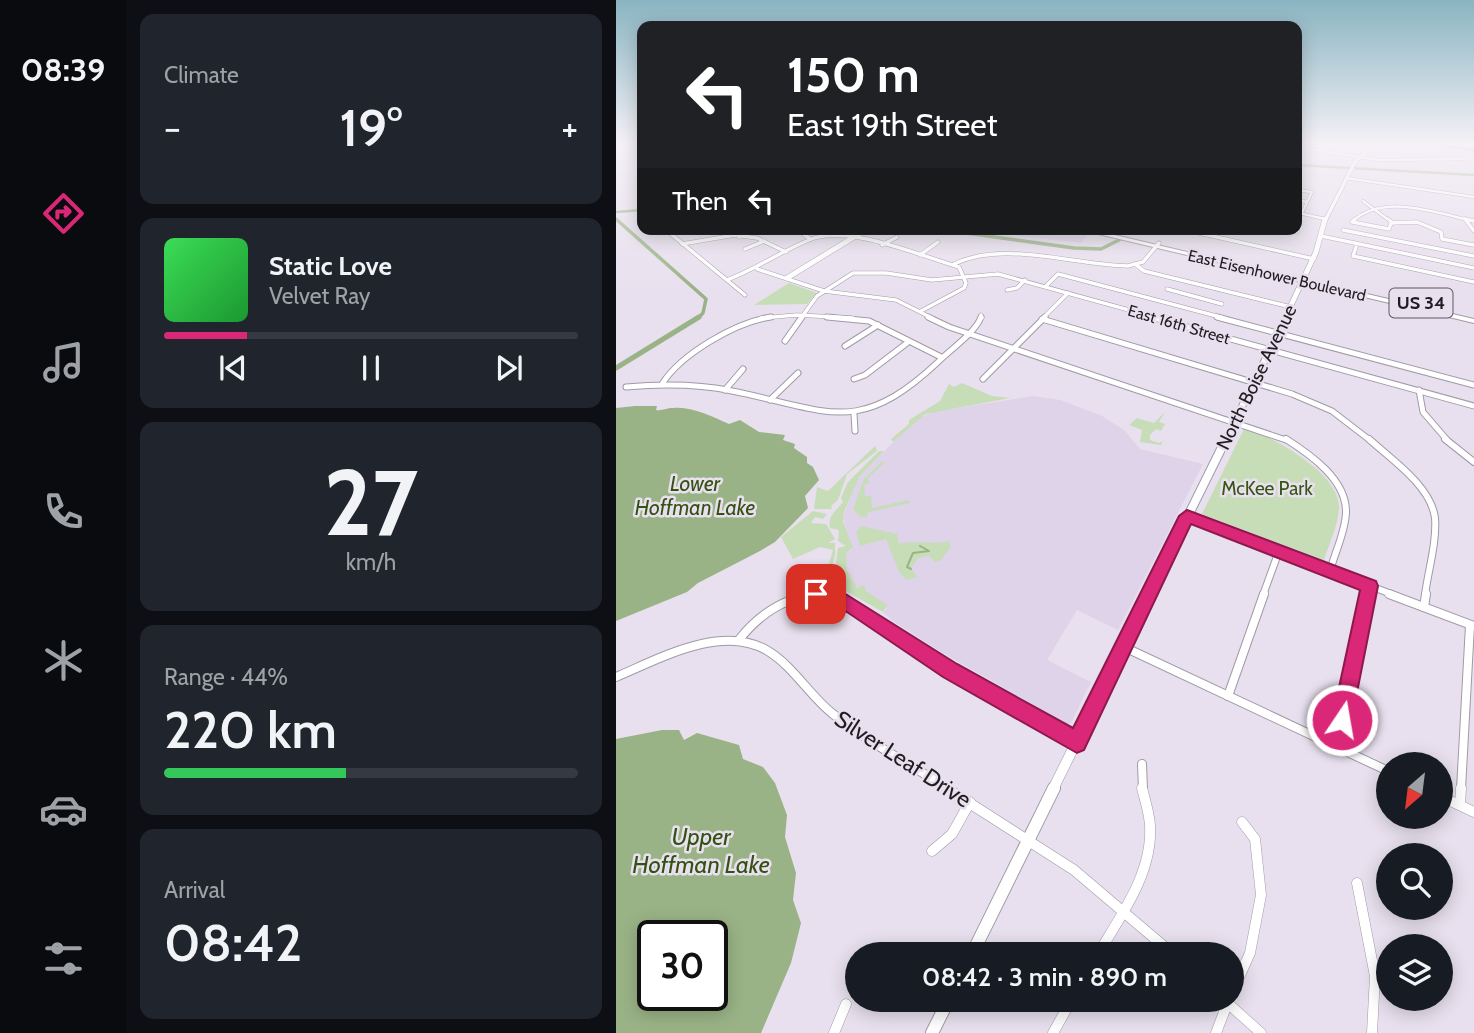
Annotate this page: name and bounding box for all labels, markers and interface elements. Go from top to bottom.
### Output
text: 150 m [787,45,920,104]
icon: left [672,49,763,140]
text: 08:39 [21,50,105,89]
text: Climate [164,61,239,89]
text: 19° [340,96,402,159]
text: − [164,104,181,151]
text: + [561,104,578,151]
text: East 19th Street [787,105,998,144]
icon: left [742,182,780,220]
text: Then [672,185,728,217]
icon: directions [39,189,88,238]
street label: East Eisenhower Boulevard [1186,246,1368,305]
text: Static Love [269,250,392,282]
text: Velvet Ray [269,282,370,310]
road number: US 34 [1390,288,1452,318]
street label: East 16th Street [1126,301,1233,348]
street label: North Boise Avenue [1211,301,1302,453]
icon: music [39,338,88,387]
icon: previous [214,349,252,387]
icon: pause [352,349,390,387]
icon: next [490,349,528,387]
text: 27 [324,447,418,558]
water label: Lower Hoffman Lake [635,471,756,520]
park label: McKee Park [1221,477,1313,500]
icon: phone [39,487,88,536]
text: km/h [346,548,396,576]
pin [786,564,846,624]
icon: arrive [797,575,835,613]
icon: climate [39,636,88,685]
text: Range · 44% [164,663,288,691]
position arrow [1305,683,1379,757]
text: 220 km [164,698,337,761]
street label: Silver Leaf Drive [829,704,977,814]
north arrow [1376,752,1452,830]
map controls [1376,752,1453,1011]
icon: car [39,785,88,834]
water label: Upper Hoffman Lake [632,822,770,879]
button: search [1376,843,1453,920]
text: Arrival [164,876,225,904]
text: 08:42 [164,911,302,974]
speed limit sign: 30 [637,920,728,1011]
icon: filters [39,934,88,983]
button: layers [1376,934,1453,1011]
text: 08:42 · 3 min · 890 m [922,961,1167,993]

